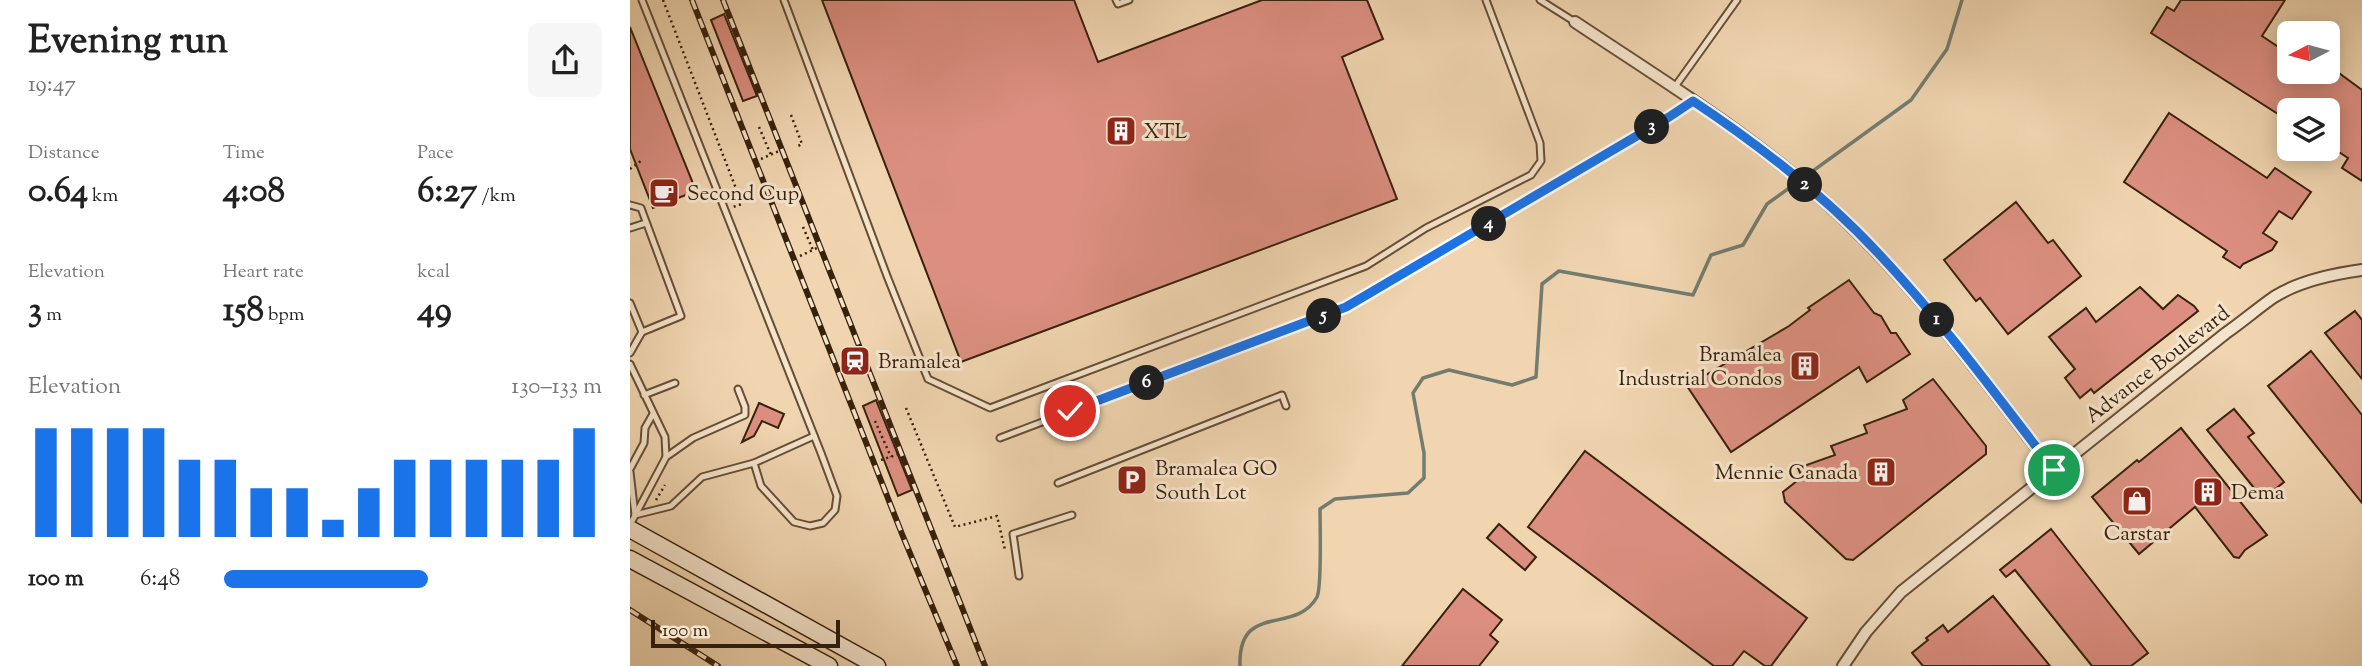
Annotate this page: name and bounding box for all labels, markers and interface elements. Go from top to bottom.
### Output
text: Evening run [28,16,228,70]
north arrow [2277,21,2340,84]
map controls [2277,21,2340,161]
button: share [528,23,602,97]
text: 19:47 [28,69,76,102]
button: layers [2277,98,2340,161]
pin: 3 [1634,110,1670,144]
text: 3 [1648,113,1655,140]
building icon: XTL [1104,114,1138,148]
place label: XTL [1144,118,1188,148]
text: Distance [28,140,100,167]
text: Time [223,140,265,167]
text: Pace [417,140,454,167]
text: 0.64 [28,167,88,218]
text: 4:08 [223,167,285,218]
text: 6:27 [417,167,477,218]
pin: 2 [1788,168,1822,202]
text: 2 [1800,171,1809,198]
cafe icon: Second Cup [647,176,681,210]
place label: Second Cup [687,180,799,210]
text: km [88,183,118,210]
text: /km [477,183,516,210]
pin: 4 [1472,206,1506,242]
text: 4 [1484,210,1493,237]
text: Elevation [28,259,105,286]
text: Heart rate [223,259,304,286]
text: kcal [417,259,450,286]
text: 3 [28,286,42,337]
text: 158 [223,286,264,337]
text: 49 [417,286,452,337]
pin: 5 [1306,298,1342,334]
street label: Advance Boulevard [2080,299,2237,432]
text: m [42,302,62,329]
text: bpm [264,302,305,329]
text: 5 [1320,302,1327,329]
pin: 1 [1920,302,1954,338]
text: 1 [1933,306,1940,333]
place label: Bramalea Industrial Condos [1618,341,1782,395]
station icon: Bramalea [838,344,872,378]
place label: Bramalea [878,348,961,378]
building icon: Bramalea Industrial Condos [1788,349,1822,383]
pin: 6 [1130,366,1164,400]
text: 6 [1142,369,1151,396]
text: Elevation [28,371,121,404]
text: 130–133 m [511,371,602,404]
pin [1040,381,1100,441]
icon: check [1051,392,1089,430]
pin [2024,440,2084,500]
icon: arrive [2035,451,2073,489]
place label: Bramalea GO South Lot [1155,455,1278,509]
building icon: Mennie Canada [1864,455,1898,489]
place label: Mennie Canada [1715,459,1858,489]
parking icon: Bramalea GO South Lot [1115,463,1149,497]
building icon: Dema [2191,475,2225,509]
place label: Dema [2231,479,2285,509]
shop icon: Carstar [2120,484,2154,518]
place label: Carstar [2104,520,2170,550]
text: 100 m [28,563,84,596]
text: 6:48 [140,563,180,596]
scale bar [651,617,840,649]
text: 100 m [662,618,708,645]

